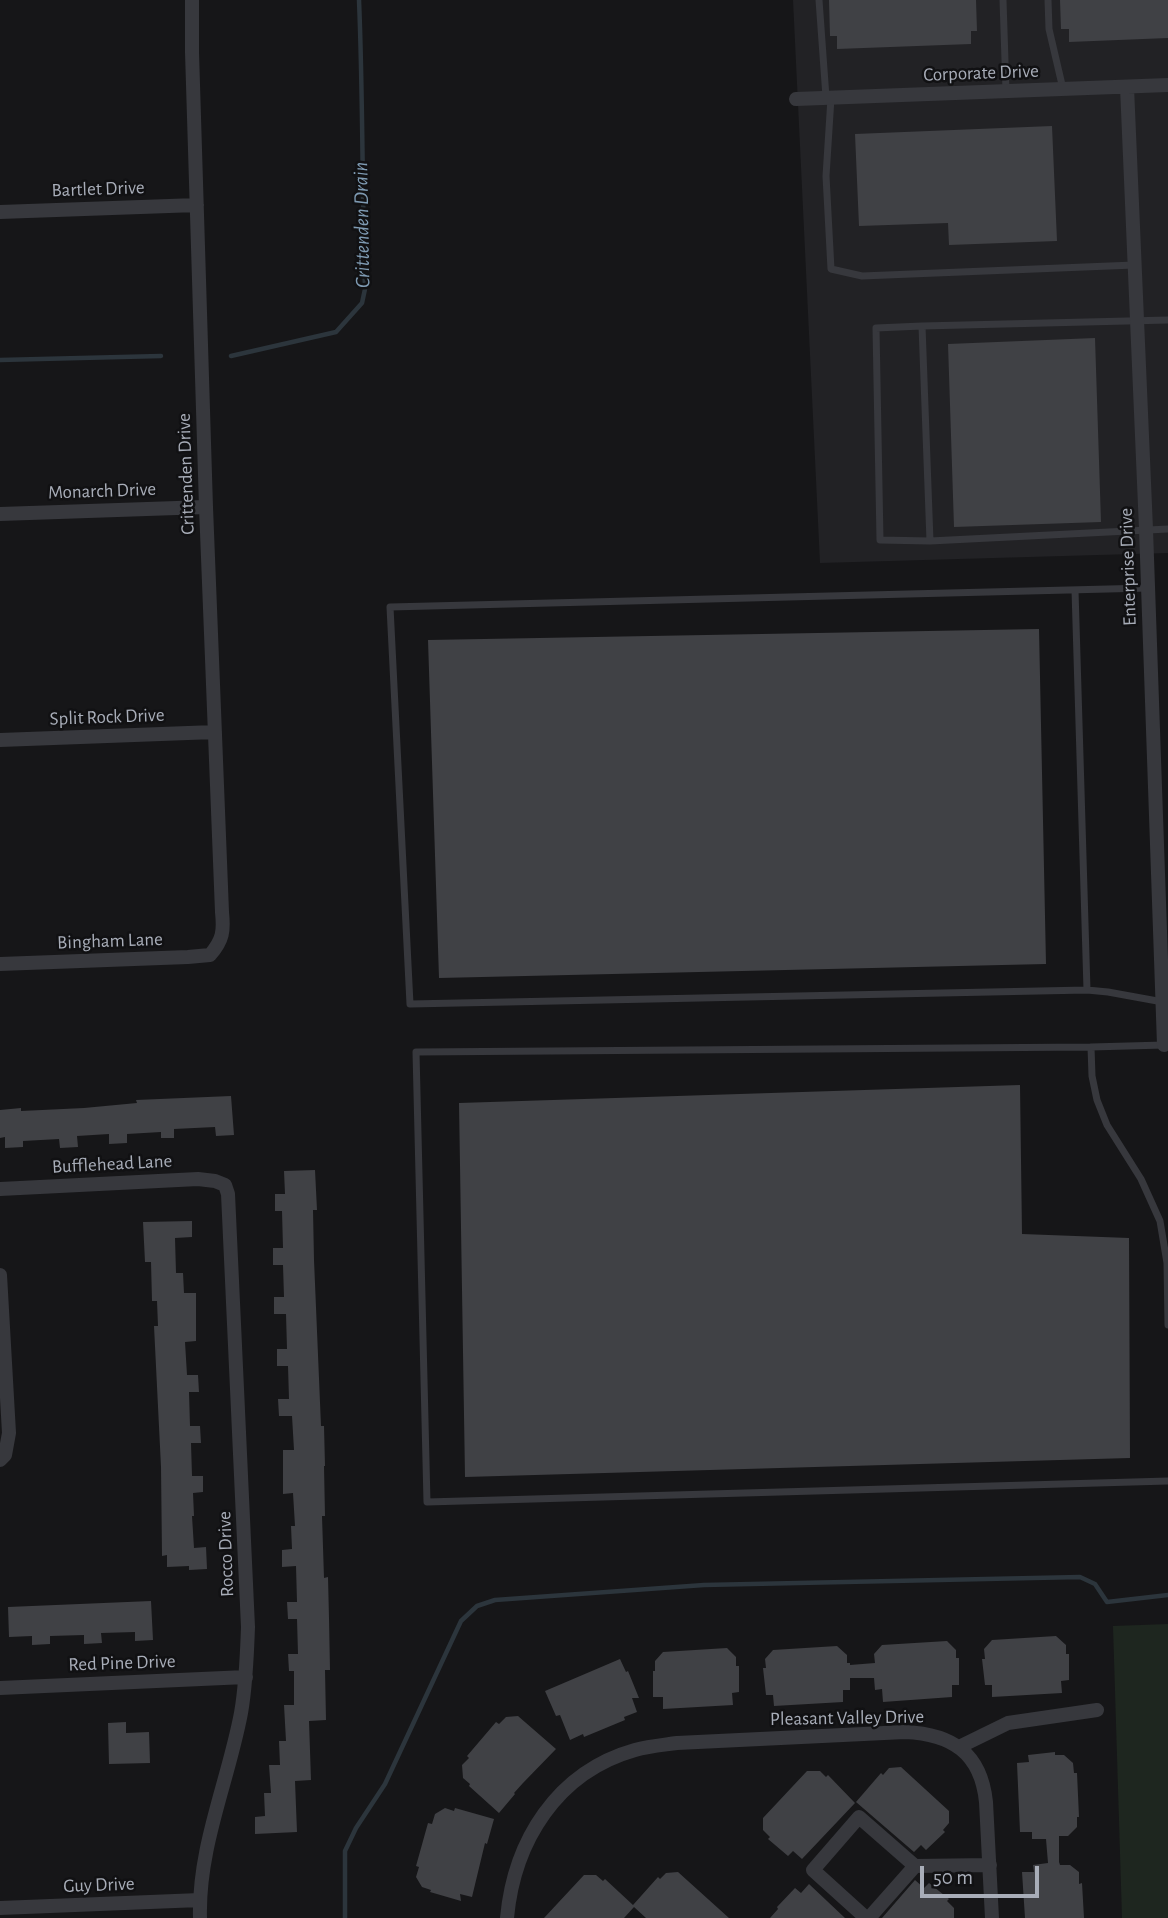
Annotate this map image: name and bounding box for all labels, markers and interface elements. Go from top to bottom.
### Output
street label: Corporate Drive [923,60,1039,86]
water label: Crittenden Drain [348,162,376,288]
street label: Bartlet Drive [51,176,145,202]
street label: Crittenden Drive [172,413,200,535]
street label: Monarch Drive [48,478,156,504]
street label: Enterprise Drive [1115,508,1141,626]
street label: Split Rock Drive [49,704,165,730]
street label: Bingham Lane [57,928,163,954]
street label: Bufflehead Lane [51,1149,173,1179]
street label: Rocco Drive [213,1511,239,1597]
street label: Red Pine Drive [68,1650,176,1676]
street label: Pleasant Valley Drive [770,1705,924,1731]
scale bar [923,1852,1042,1896]
text: 50 m [933,1867,973,1888]
street label: Guy Drive [63,1872,135,1898]

